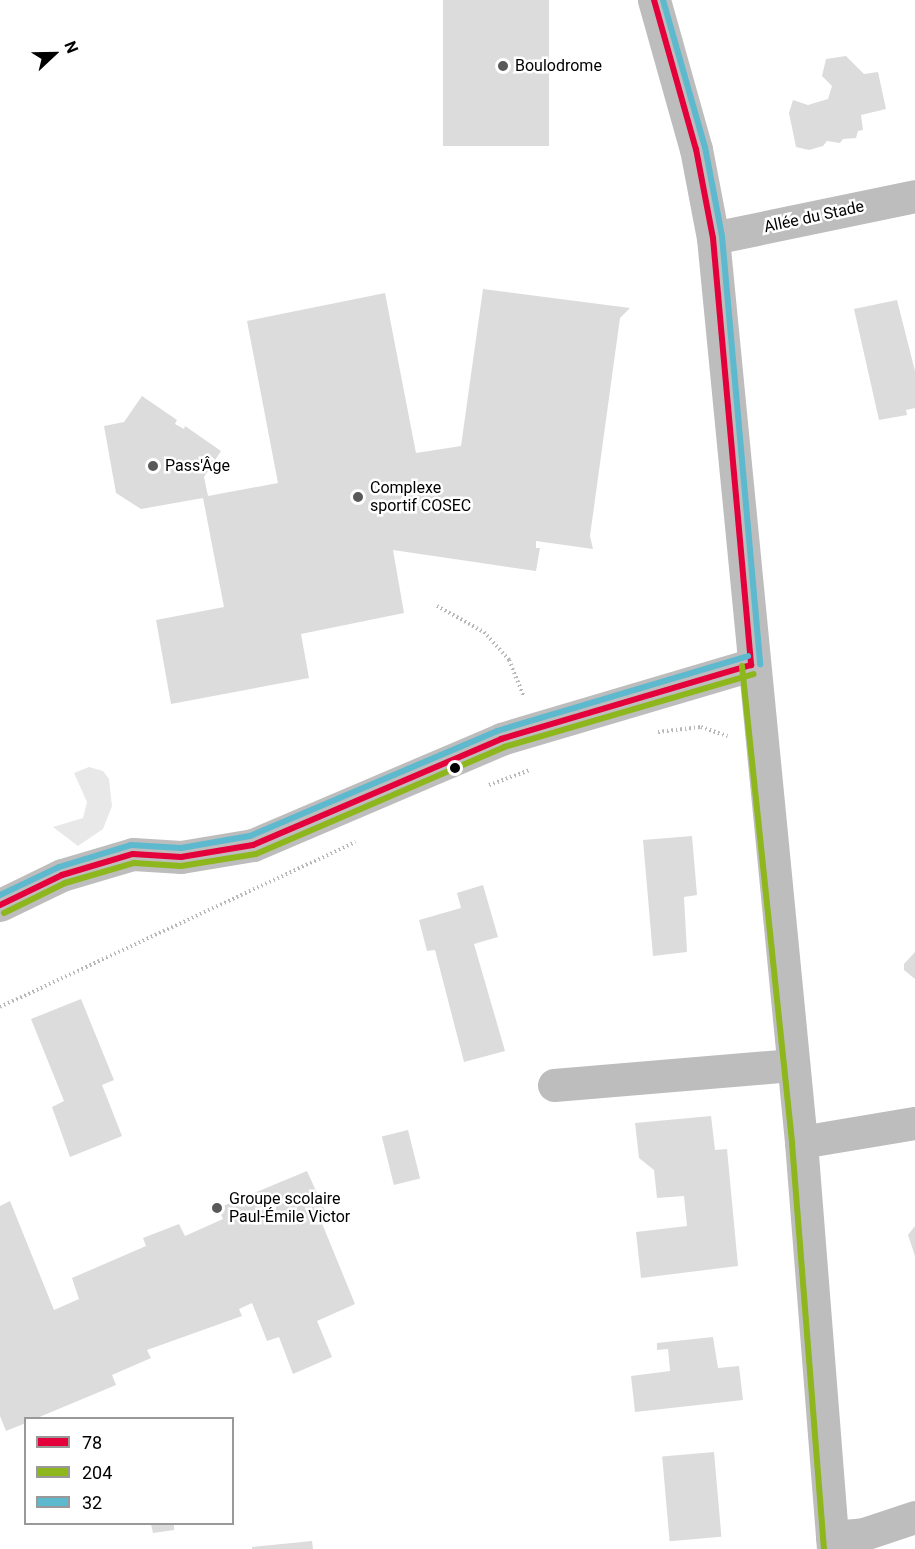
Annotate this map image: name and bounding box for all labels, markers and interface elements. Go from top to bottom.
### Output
north arrow [24,24,84,84]
text: N [60,38,82,56]
place label: Boulodrome [515,56,602,76]
marker: Boulodrome [496,59,510,73]
street label: Allée du Stade [762,197,866,237]
place label: Pass'Âge [165,456,230,476]
marker: Pass'Âge [146,459,160,473]
place label: Complexe sportif COSEC [370,478,471,516]
marker: Complexe sportif COSEC [351,490,365,504]
unlabelled marker [449,762,461,774]
place label: Groupe scolaire Paul-Émile Victor [229,1189,350,1227]
marker: Groupe scolaire Paul-Émile Victor [210,1201,224,1215]
legend [24,1417,234,1525]
text: 78 [82,1432,102,1453]
text: 204 [82,1462,112,1483]
text: 32 [82,1492,102,1513]

